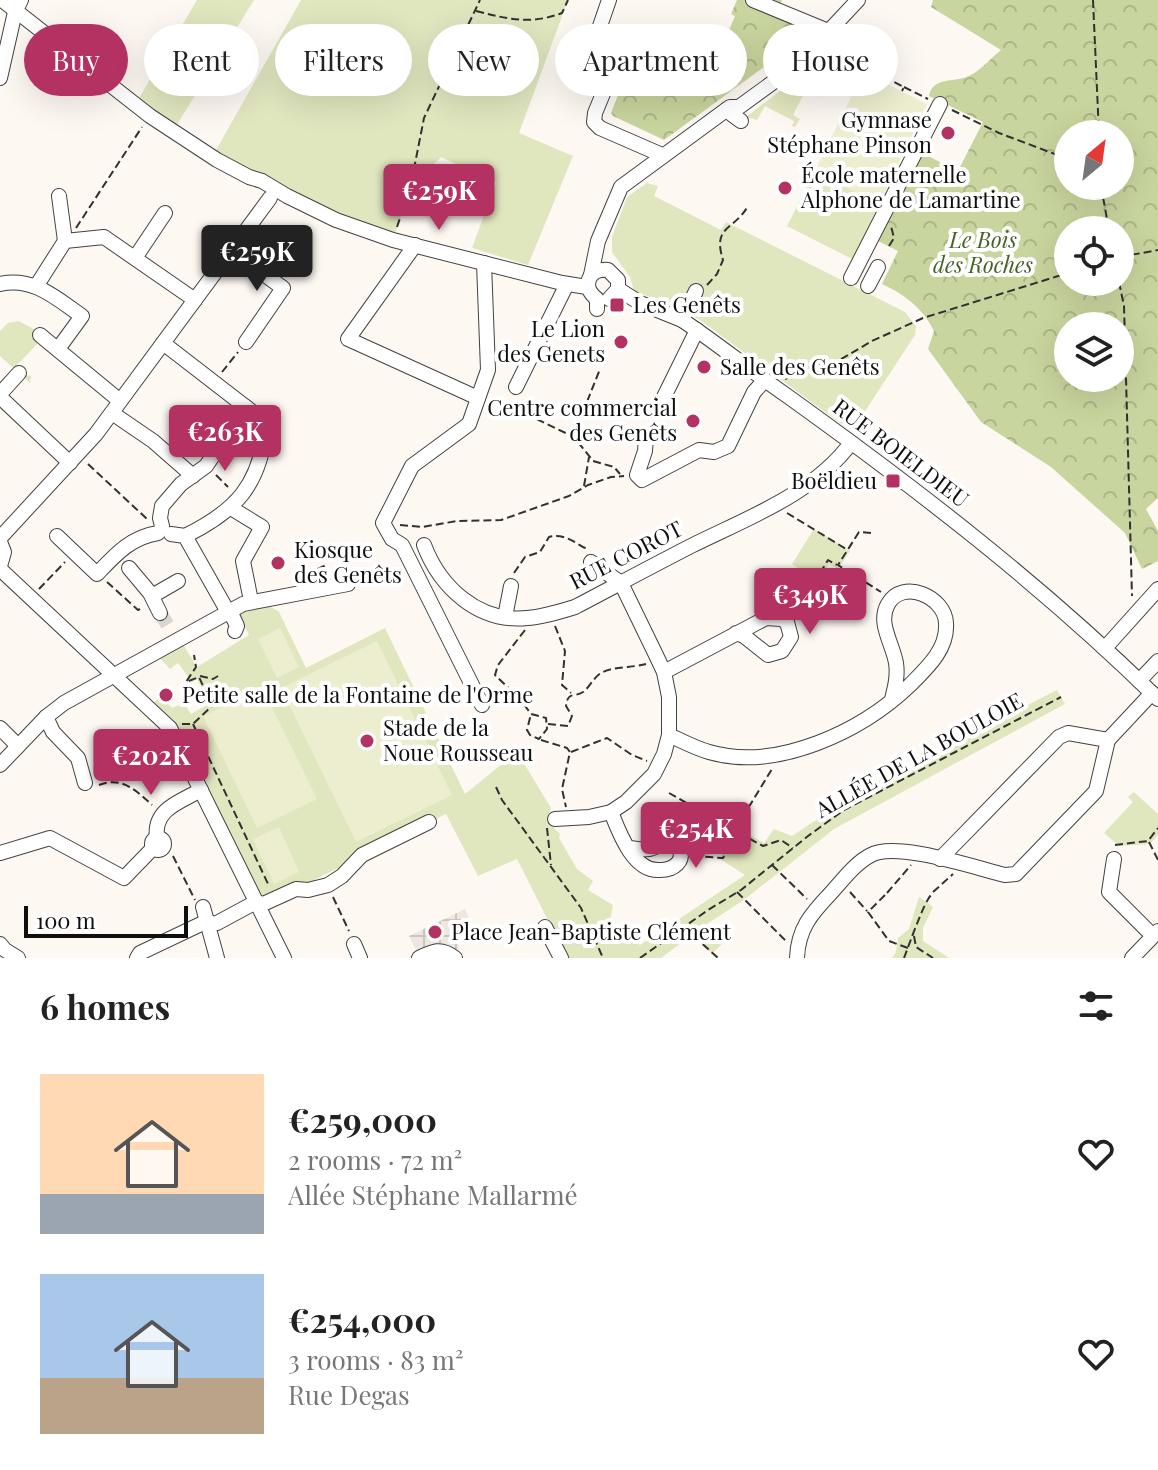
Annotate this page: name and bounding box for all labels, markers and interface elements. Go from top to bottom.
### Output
chip: Buy [24,24,128,96]
chip: Rent [144,24,259,96]
chip: Filters [275,24,412,96]
chip: New [428,24,539,96]
chip: Apartment [555,24,747,96]
chip: House [763,24,898,96]
place label: Gymnase Stéphane Pinson [767,104,932,159]
north arrow [1054,120,1134,200]
map controls [1054,120,1134,392]
marker: Gymnase Stéphane Pinson [939,124,957,142]
place label: École maternelle Alphone de Lamartine [800,159,1021,214]
pin: €259K [383,164,495,232]
text: €259K [401,172,477,207]
marker: École maternelle Alphone de Lamartine [776,179,794,197]
button: locate [1054,216,1134,296]
park label: Le Bois des Roches [933,224,1033,279]
pin: €259K [201,225,313,293]
text: €259K [219,233,295,268]
place label: Les Genêts [633,289,741,319]
marker: Les Genêts [608,296,626,314]
button: layers [1054,312,1134,392]
place label: Le Lion des Genets [497,313,605,368]
marker: Le Lion des Genets [612,333,630,351]
place label: Salle des Genêts [720,351,880,381]
marker: Salle des Genêts [695,358,713,376]
street label: RUE BOIELDIEU [827,391,976,513]
place label: Centre commercial des Genêts [487,392,677,447]
pin: €263K [169,405,281,473]
marker: Centre commercial des Genêts [684,412,702,430]
text: €263K [187,413,263,448]
place label: Boëldieu [791,465,877,495]
marker: Boëldieu [884,472,902,490]
street label: RUE COROT [564,513,688,596]
place label: Kiosque des Genêts [294,534,402,589]
marker: Kiosque des Genêts [269,554,287,572]
pin: €349K [754,568,866,636]
text: €349K [772,576,848,611]
place label: Petite salle de la Fontaine de l'Orme [182,679,533,709]
street label: ALLÉE DE LA BOULOIE [808,684,1028,824]
marker: Petite salle de la Fontaine de l'Orme [157,686,175,704]
place label: Stade de la Noue Rousseau [383,712,533,767]
pin: €202K [95,729,207,797]
marker: Stade de la Noue Rousseau [358,732,376,750]
text: €202K [111,737,191,772]
pin: €254K [640,802,752,870]
text: €254K [659,810,733,845]
scale bar [24,902,188,938]
text: 100 m [36,905,96,935]
place label: Place Jean-Baptiste Clément [451,916,732,946]
marker: Place Jean-Baptiste Clément [426,923,444,941]
text: 6 homes [40,983,170,1029]
icon: filters [1074,984,1118,1028]
text: €259,000 [288,1096,437,1142]
icon: home [104,1106,200,1202]
icon: heart [1074,1132,1118,1176]
text: 2 rooms · 72 m² [288,1142,462,1177]
text: Allée Stéphane Mallarmé [288,1177,578,1212]
text: €254,000 [288,1296,436,1342]
icon: home [104,1306,200,1402]
icon: heart [1074,1332,1118,1376]
text: 3 rooms · 83 m² [288,1342,464,1377]
text: Rue Degas [288,1377,410,1412]

